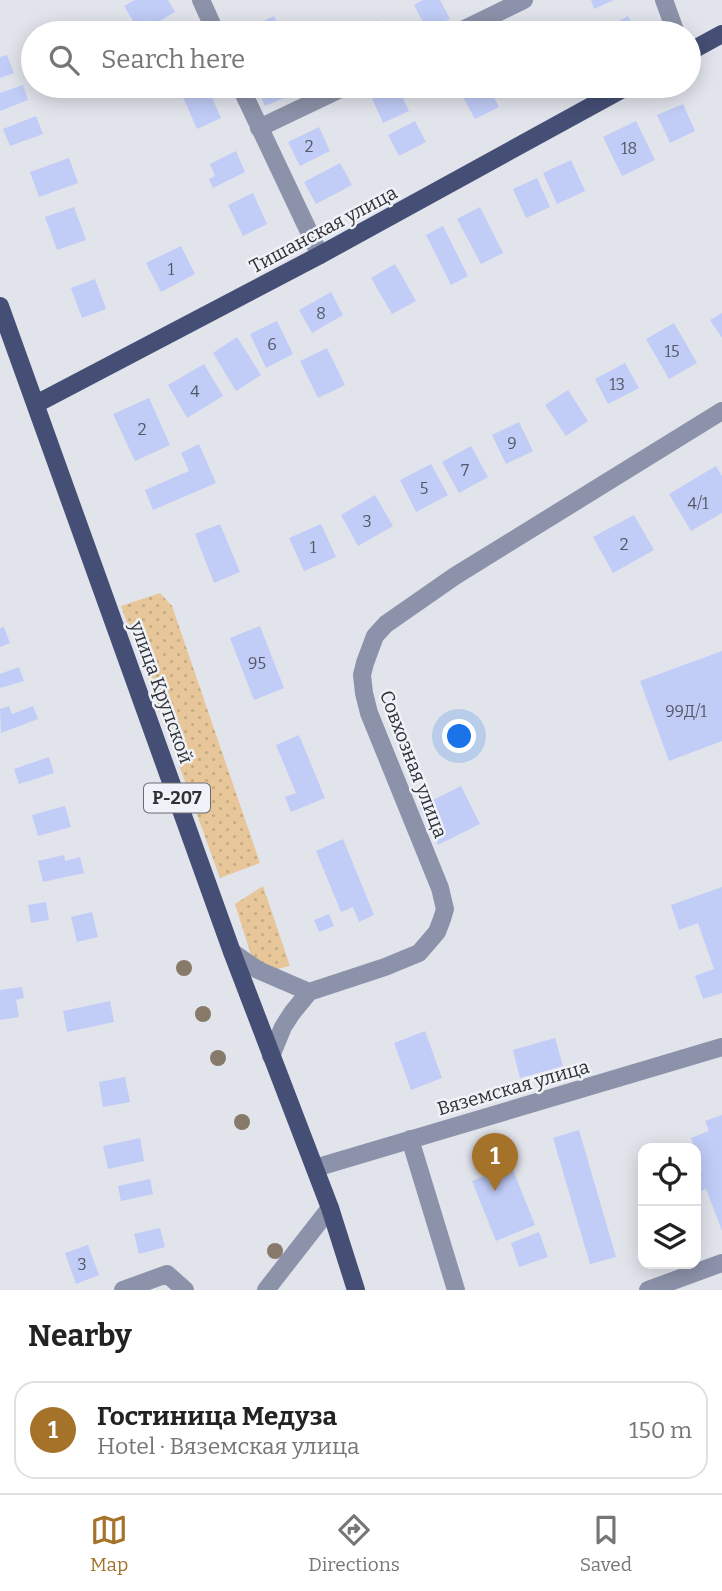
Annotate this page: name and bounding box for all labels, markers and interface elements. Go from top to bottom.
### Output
search box [21,21,701,98]
icon: search [45,41,83,79]
text: Search here [101,44,245,75]
house number: 2 [305,137,313,156]
house number: 18 [621,139,637,158]
street label: Тишанская улица [246,181,401,278]
house number: 1 [168,260,175,279]
house number: 8 [316,304,326,323]
house number: 6 [267,335,277,354]
house number: 15 [664,342,680,361]
house number: 13 [609,375,625,394]
house number: 4 [190,382,200,401]
house number: 2 [138,420,146,439]
house number: 9 [507,434,517,453]
house number: 7 [461,461,469,480]
house number: 5 [420,479,428,498]
house number: 4/1 [688,494,709,513]
house number: 3 [362,512,372,531]
house number: 2 [620,535,628,554]
house number: 1 [310,538,317,557]
street label: улица Крупской [125,617,198,766]
house number: 95 [248,654,266,673]
street label: Совхозная улица [375,687,452,842]
house number: 99Д/1 [665,702,707,721]
your location [442,719,476,753]
road number: Р-207 [144,784,210,812]
street label: Вяземская улица [434,1055,592,1120]
pin: 1 [472,1133,518,1191]
map controls [638,1143,701,1269]
button: locate [638,1143,701,1206]
button: layers [638,1206,701,1269]
house number: 3 [77,1255,87,1274]
text: Nearby [28,1318,132,1354]
text: Гостиница Медуза [97,1401,337,1432]
text: 1 [48,1416,58,1444]
text: 150 m [629,1416,692,1444]
text: Hotel · Вяземская улица [97,1432,360,1460]
tab: Map [90,1511,128,1576]
tab: Directions [308,1511,400,1576]
tab: Saved [580,1511,632,1576]

